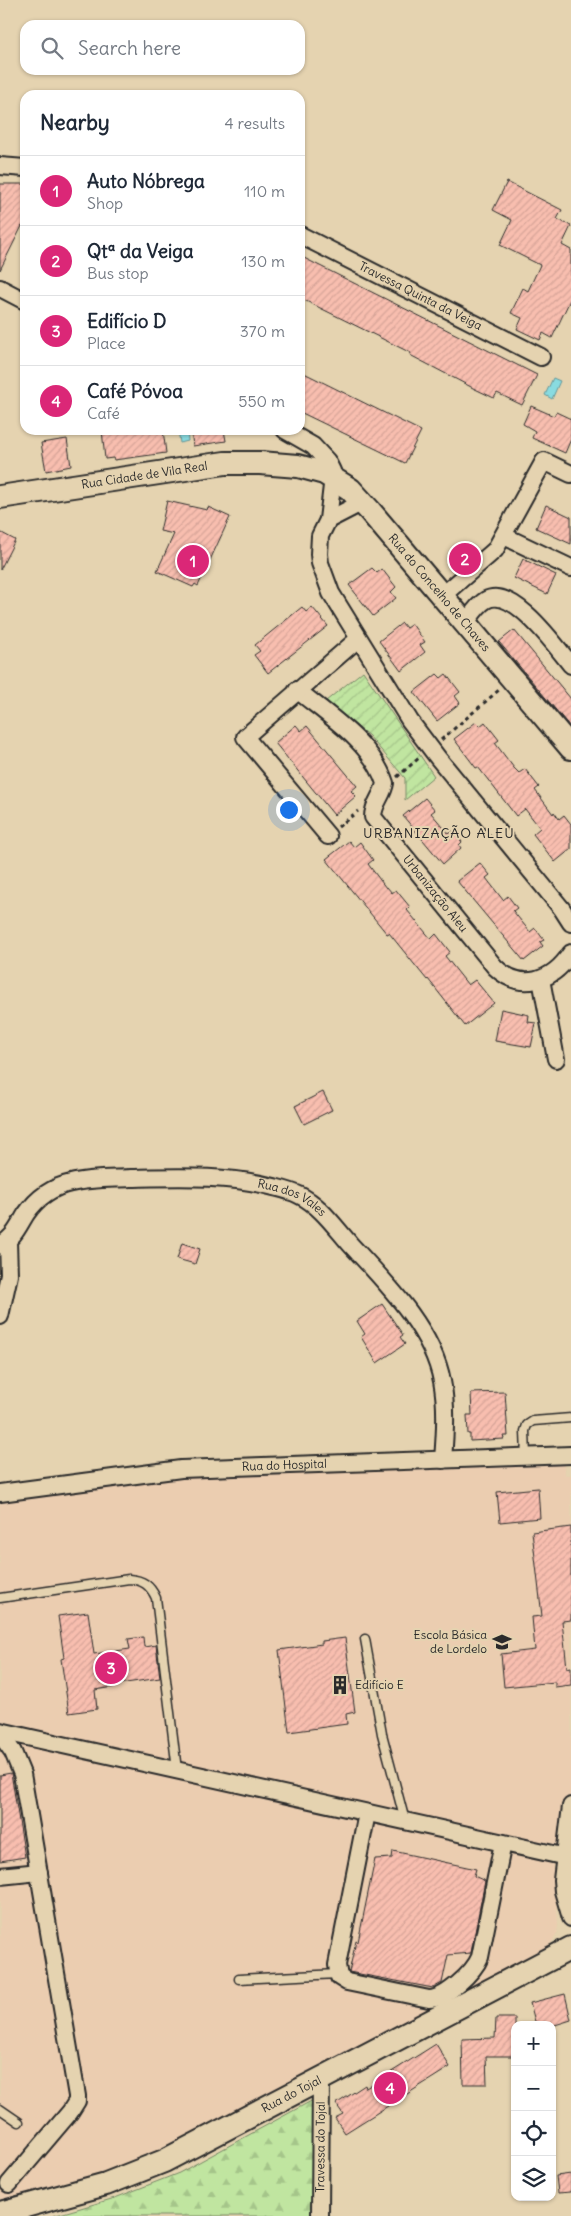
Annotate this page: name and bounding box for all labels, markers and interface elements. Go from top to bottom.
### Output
search box [20,20,305,75]
icon: search [38,34,66,62]
text: Search here [78,36,181,60]
text: Nearby [40,109,110,136]
text: 4 results [224,113,285,133]
text: Auto Nóbrega [87,169,205,193]
text: 1 [53,181,59,201]
text: 110 m [244,181,285,201]
text: Shop [87,193,123,213]
text: Qtª da Veiga [87,239,194,263]
text: 2 [52,251,60,271]
text: 130 m [241,251,285,271]
street label: Travessa Quinta da Veiga [357,258,485,333]
text: Bus stop [87,263,149,283]
text: Edifício D [87,309,166,333]
text: 3 [51,321,61,341]
text: 370 m [240,321,285,341]
text: Place [87,333,126,353]
text: Café Póvoa [87,379,183,403]
text: 4 [51,391,61,411]
text: 550 m [238,391,285,411]
text: Café [87,403,120,423]
street label: Rua Cidade de Vila Real [80,458,208,492]
street label: Rua do Concelho de Chaves [386,530,494,654]
pin: 2 [449,540,481,578]
pin: 1 [177,542,209,580]
your location [276,797,302,823]
district label: URBANIZAÇÃO ALEU [363,824,515,842]
street label: Urbanização Aleu [400,852,471,935]
street label: Rua dos Vales [256,1176,330,1219]
street label: Rua do Hospital [242,1456,327,1474]
place label: Escola Básica de Lordelo [414,1627,487,1656]
school or university icon: Escola Básica de Lordelo [491,1631,513,1653]
pin: 3 [95,1649,127,1687]
building icon: Edifício E [329,1674,351,1696]
place label: Edifício E [355,1677,404,1692]
map controls [511,2021,556,2201]
button: + [511,2021,556,2066]
button: − [511,2066,556,2111]
pin: 4 [374,2069,406,2107]
street label: Rua do Tojal [259,2072,324,2116]
street label: Travessa do Tojal [312,2101,328,2193]
button: locate [511,2111,556,2156]
button: layers [511,2156,556,2201]

